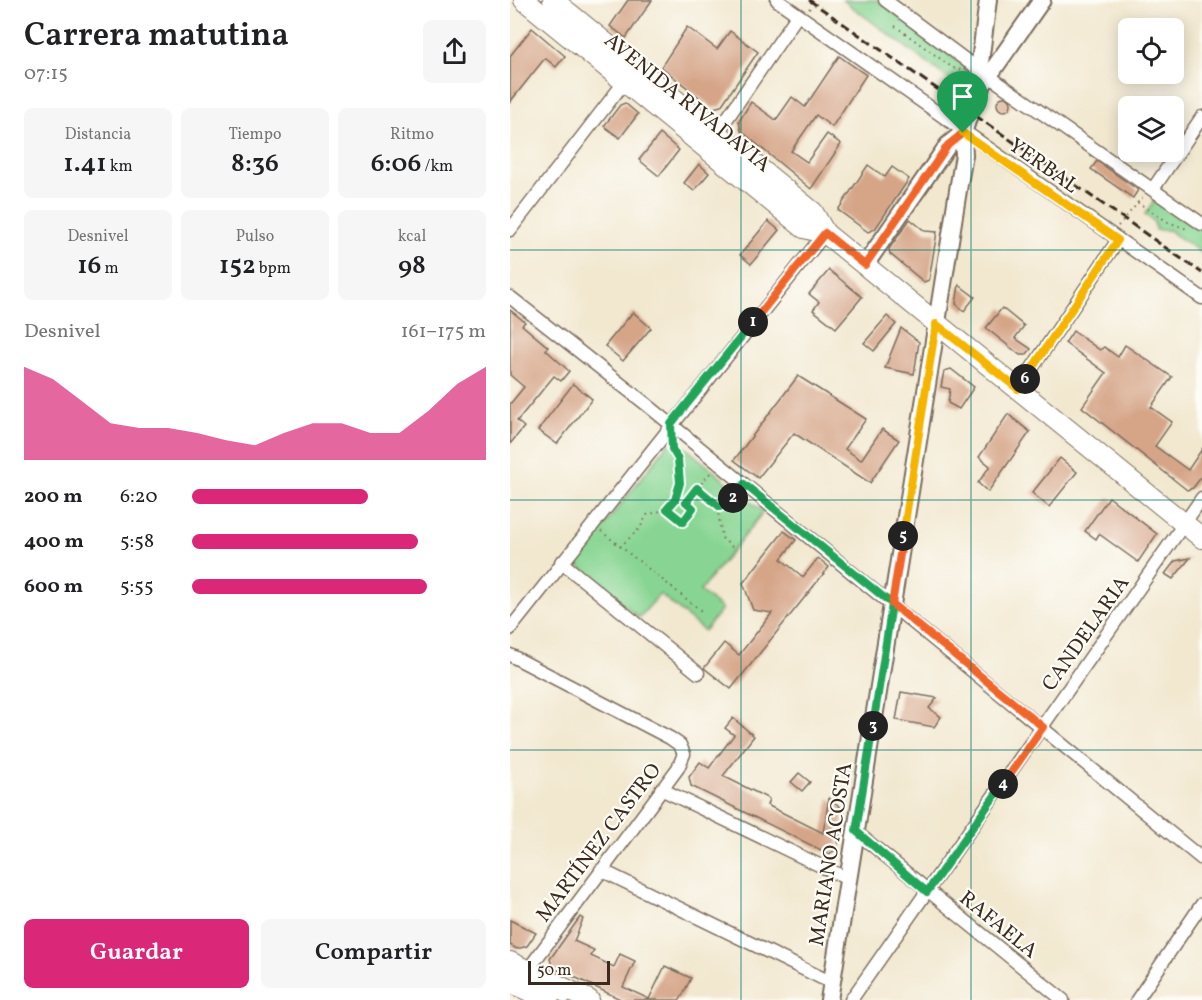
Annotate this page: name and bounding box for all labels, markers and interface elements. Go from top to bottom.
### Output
text: Carrera matutina [24,14,289,60]
map controls [1118,18,1184,162]
button: locate [1118,18,1184,84]
button: share [423,20,486,83]
street label: AVENIDA RIVADAVIA [598,27,777,180]
text: 07:15 [24,60,68,88]
pin [937,71,988,133]
icon: arrive [946,80,979,113]
button: layers [1118,96,1184,162]
text: Distancia [65,124,131,146]
text: Tiempo [229,124,281,146]
text: Ritmo [390,124,434,146]
street label: YERBAL [1002,132,1084,201]
text: 1.41 [63,146,107,182]
text: 8:36 [231,146,279,182]
text: 6:06 [371,146,421,182]
text: km [107,156,133,178]
text: /km [421,156,453,178]
text: Desnivel [67,226,129,248]
text: Pulso [236,226,274,248]
text: kcal [398,226,426,248]
text: 16 [77,248,101,284]
text: 152 [219,248,256,284]
text: 98 [398,248,426,284]
text: m [101,258,119,280]
text: bpm [256,258,291,280]
pin: 1 [738,307,768,337]
text: 1 [750,311,756,333]
text: Desnivel [24,318,100,346]
text: 161–175 m [401,318,486,346]
pin: 6 [1010,364,1040,394]
text: 6 [1021,368,1029,390]
text: 200 m [24,483,82,511]
text: 6:20 [120,483,157,511]
pin: 2 [718,483,748,513]
text: 2 [729,487,737,509]
pin: 5 [888,521,918,551]
text: 5 [899,525,907,547]
text: 400 m [24,528,84,556]
text: 5:58 [120,528,154,556]
street label: CANDELARIA [1036,570,1137,697]
text: 600 m [24,573,83,601]
text: 5:55 [120,573,154,601]
pin: 3 [858,711,888,741]
text: 3 [869,715,877,737]
street label: MARTÍNEZ CASTRO [530,757,669,928]
street label: MARIANO ACOSTA [803,760,860,948]
pin: 4 [988,769,1018,799]
text: 4 [998,773,1008,795]
street label: RAFAELA [953,884,1044,966]
button: Guardar [24,919,249,988]
button: Compartir [261,919,486,988]
scale bar [528,958,610,986]
text: 50 m [537,960,571,982]

